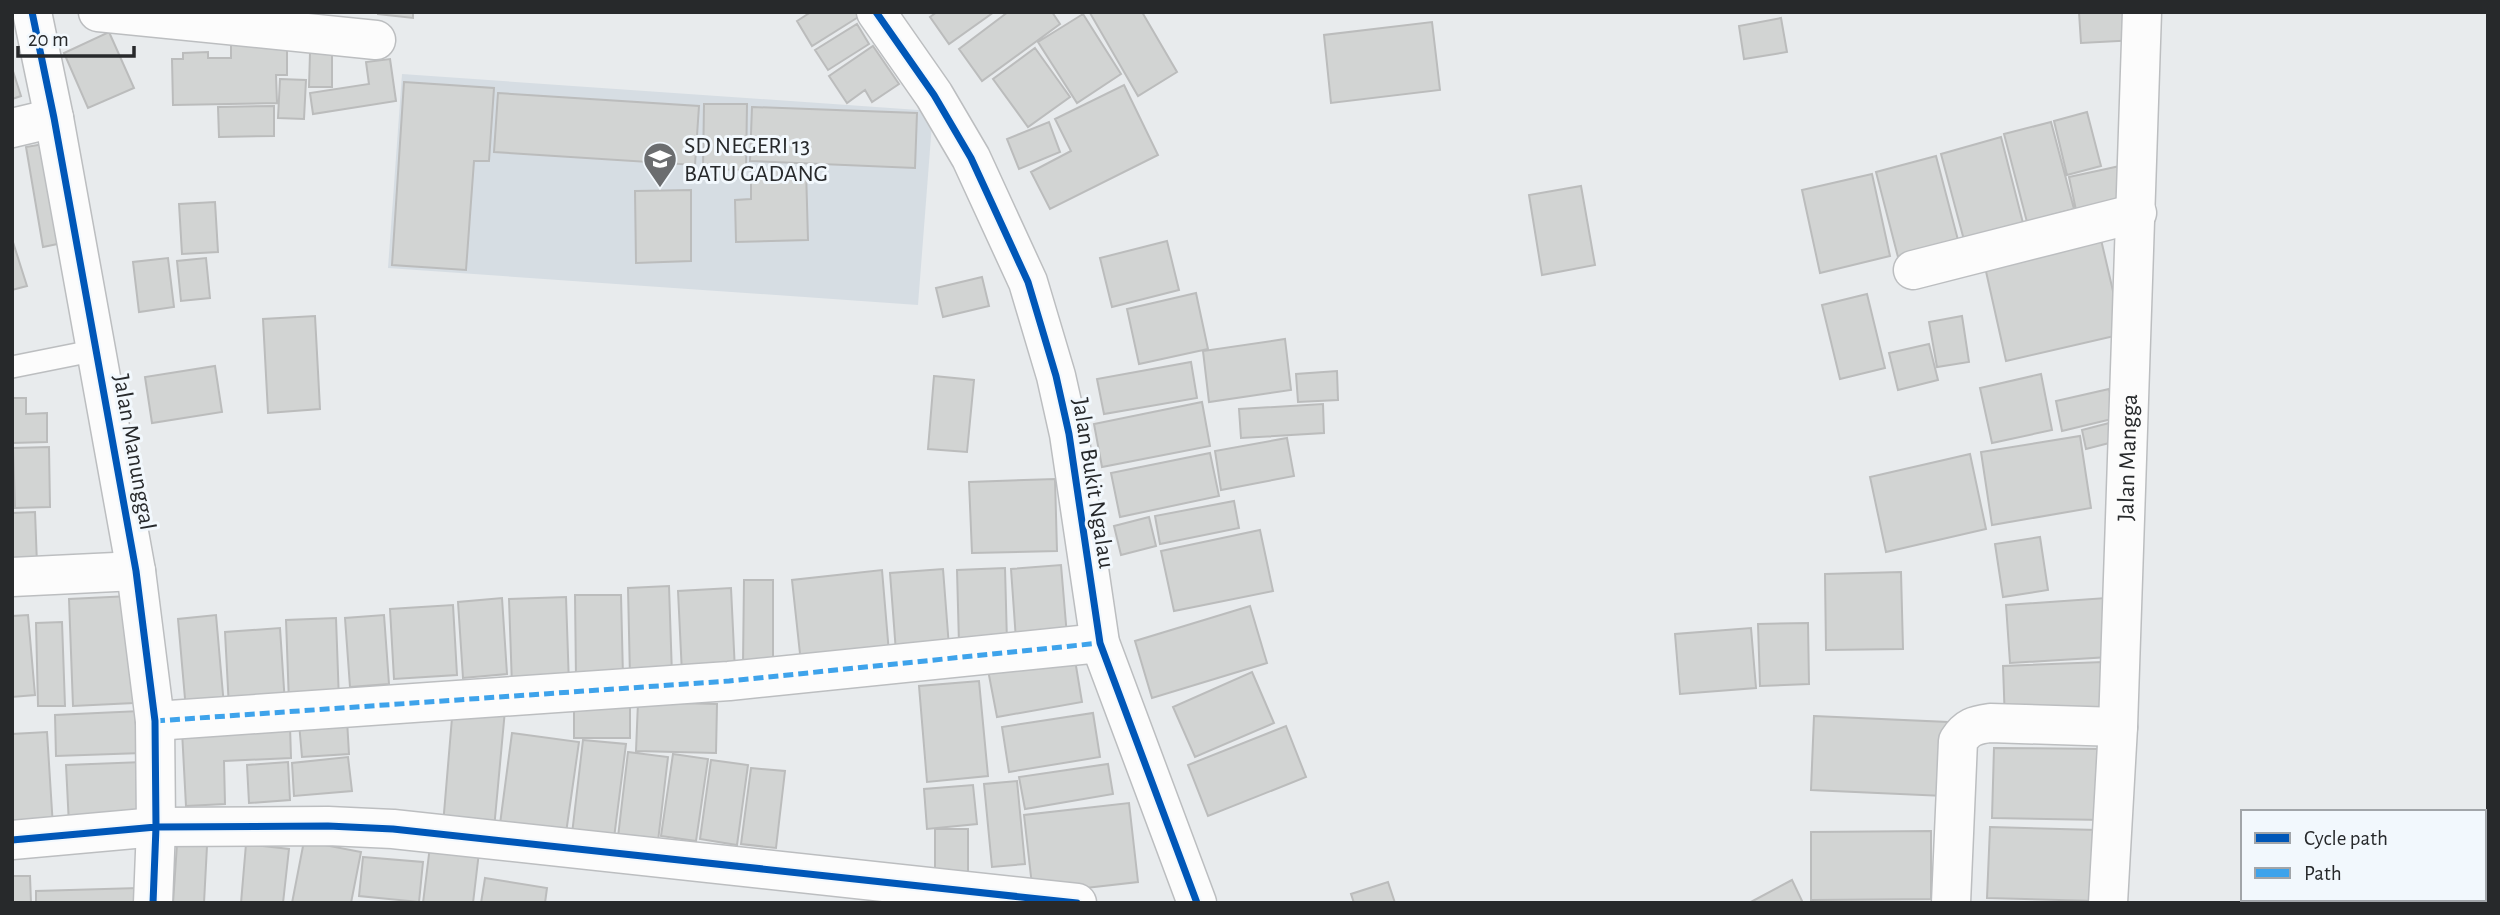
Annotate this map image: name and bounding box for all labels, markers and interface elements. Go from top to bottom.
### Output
scale bar [18,14,133,58]
text: 20 m [28,29,69,50]
place label: SD NEGERI 13 BATU GADANG [684,134,828,186]
school or university icon: SD NEGERI 13 BATU GADANG [641,140,679,189]
street label: Jalan Manunggal [109,373,160,532]
street label: Jalan Mangga [2114,393,2142,522]
street label: Jalan Bukit Ngalau [1068,396,1118,570]
legend [2241,810,2486,901]
text: Cycle path [2304,828,2388,849]
text: Path [2304,863,2342,884]

